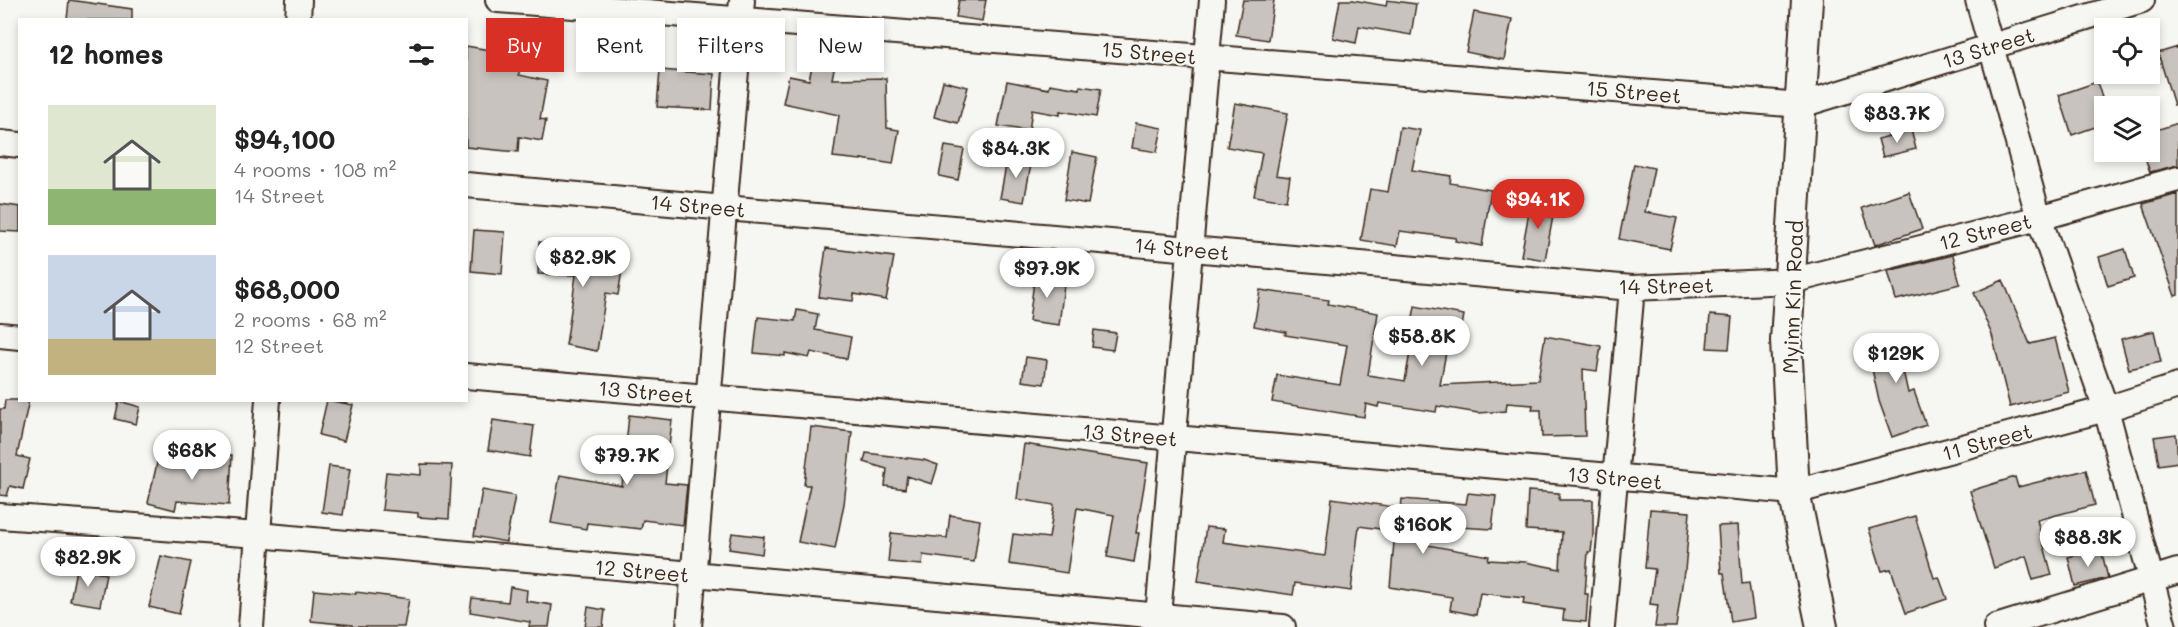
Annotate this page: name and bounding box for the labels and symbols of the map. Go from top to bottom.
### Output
street label: 13 Street [1939,20,2037,74]
street label: 15 Street [1100,34,1198,70]
street label: 15 Street [1585,73,1683,109]
pin: $83.7K [1848,93,1946,144]
pin: $84.3K [967,128,1065,179]
pin: $94.1K [1489,179,1587,230]
street label: 14 Street [649,187,747,223]
street label: 12 Street [1936,206,2034,256]
street label: Myinn Kin Road [1776,220,1808,374]
street label: 14 Street [1133,230,1231,266]
pin: $82.9K [534,237,632,288]
pin: $97.9K [998,248,1096,299]
street label: 14 Street [1618,271,1714,299]
pin: $58.8K [1373,316,1471,367]
pin: $129K [1854,333,1938,384]
street label: 13 Street [597,373,695,409]
street label: 13 Street [1081,416,1179,452]
street label: 11 Street [1939,416,2035,466]
pin: $68K [156,430,228,481]
pin: $79.7K [578,435,676,486]
street label: 13 Street [1566,459,1664,495]
pin: $160K [1381,504,1465,555]
pin: $88.3K [2039,517,2137,568]
pin: $82.9K [39,537,137,588]
street label: 12 Street [594,552,690,588]

